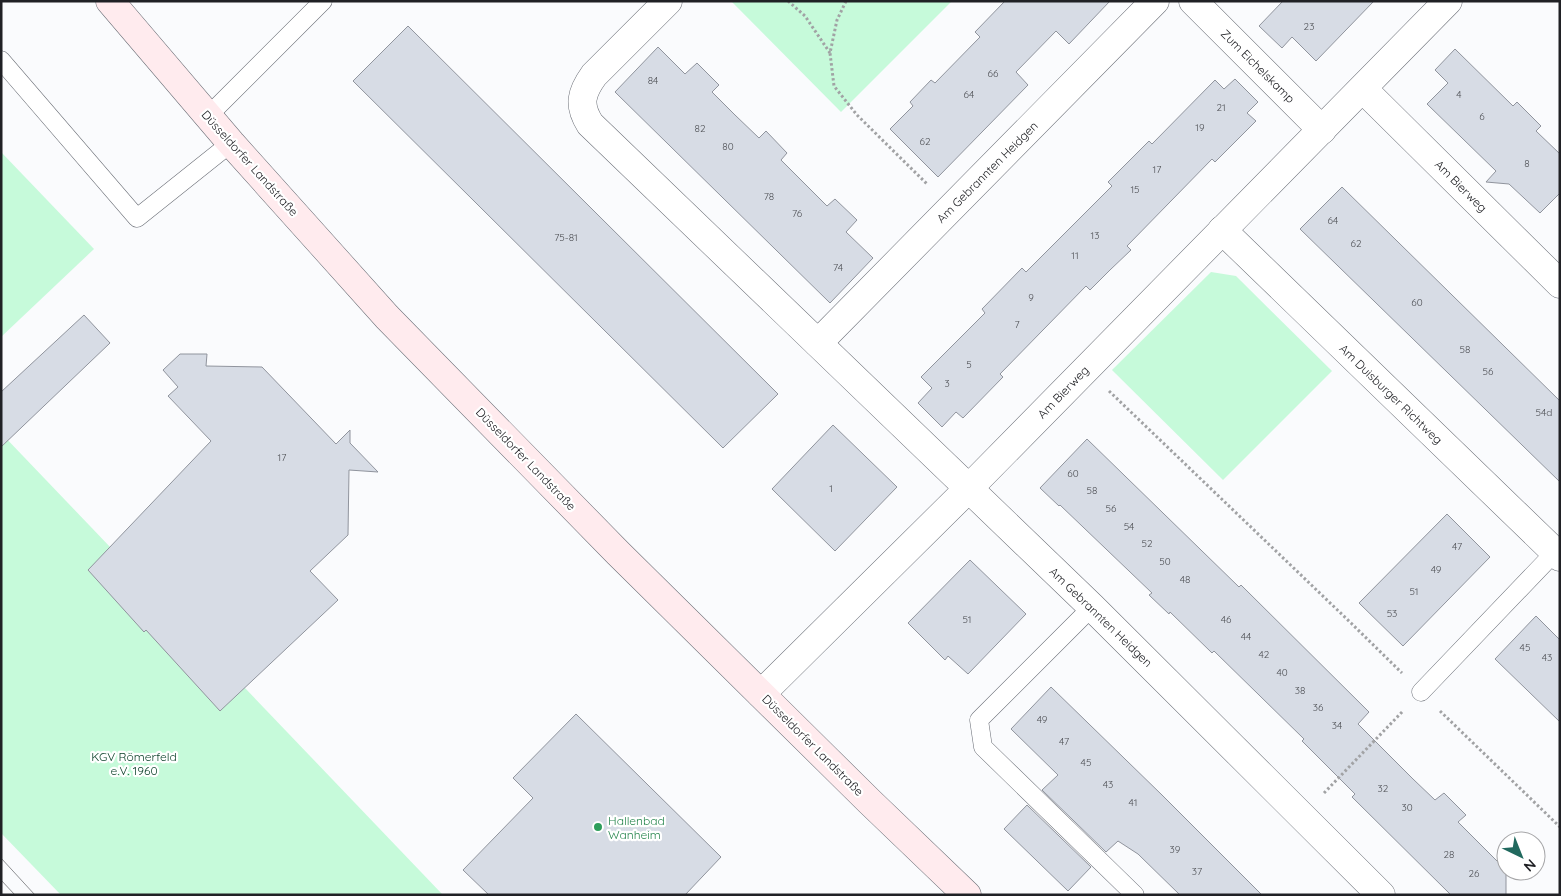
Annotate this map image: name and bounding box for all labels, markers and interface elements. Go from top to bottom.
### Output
house number: 23 [1304,20,1314,33]
street label: Zum Eichelskamp [1218,26,1298,106]
house number: 66 [988,67,999,80]
house number: 84 [648,74,658,87]
house number: 64 [964,88,974,101]
house number: 4 [1456,88,1462,101]
house number: 21 [1216,101,1226,114]
street label: Düsseldorfer Landstraße [199,107,302,219]
house number: 6 [1479,110,1485,123]
street label: Am Gebrannten Heidgen [933,118,1041,226]
house number: 19 [1195,121,1205,134]
house number: 82 [695,122,706,135]
house number: 62 [920,135,931,148]
house number: 80 [722,140,734,153]
street label: Am Bierweg [1432,157,1490,215]
house number: 8 [1524,157,1530,170]
house number: 17 [1153,163,1161,176]
house number: 15 [1130,183,1140,196]
house number: 78 [764,190,774,203]
house number: 76 [792,207,803,220]
house number: 64 [1328,214,1338,227]
house number: 13 [1091,229,1099,242]
house number: 75-81 [554,231,578,244]
house number: 62 [1351,237,1362,250]
house number: 11 [1071,249,1079,262]
house number: 74 [833,261,843,274]
house number: 9 [1028,291,1034,304]
house number: 60 [1411,296,1423,309]
house number: 7 [1014,318,1020,331]
street label: Am Duisburger Richtweg [1336,341,1446,447]
house number: 58 [1460,343,1470,356]
house number: 5 [966,358,972,371]
street label: Am Bierweg [1034,362,1092,422]
house number: 56 [1483,365,1494,378]
house number: 3 [944,377,950,390]
street label: Düsseldorfer Landstraße [473,404,579,514]
house number: 54d [1536,406,1552,419]
house number: 17 [278,451,286,464]
house number: 60 [1067,467,1079,480]
house number: 1 [829,482,833,495]
house number: 58 [1087,484,1097,497]
house number: 56 [1106,502,1117,515]
house number: 54 [1124,520,1134,533]
house number: 52 [1142,537,1153,550]
house number: 47 [1452,540,1462,553]
house number: 50 [1159,555,1171,568]
house number: 49 [1431,563,1442,576]
street label: Am Gebrannten Heidgen [1046,564,1156,670]
house number: 48 [1180,573,1190,586]
house number: 51 [1409,585,1419,598]
house number: 53 [1387,607,1397,620]
house number: 51 [962,613,972,626]
house number: 46 [1221,613,1232,626]
house number: 44 [1241,630,1251,643]
house number: 45 [1520,641,1530,654]
house number: 42 [1259,648,1270,661]
house number: 43 [1542,651,1552,664]
house number: 40 [1276,666,1288,679]
house number: 38 [1295,684,1305,697]
street label: Düsseldorfer Landstraße [759,691,867,799]
house number: 36 [1313,701,1324,714]
house number: 49 [1037,713,1048,726]
house number: 34 [1332,719,1342,732]
house number: 47 [1059,735,1069,748]
park label: KGV Römerfeld e.V. 1960 [91,749,177,778]
house number: 45 [1081,756,1091,769]
house number: 43 [1103,778,1113,791]
house number: 32 [1378,782,1389,795]
house number: 41 [1129,796,1137,809]
house number: 30 [1401,801,1413,814]
place label: Hallenbad Wanheim [608,813,665,842]
marker: Hallenbad Wanheim [592,821,604,833]
north arrow [1496,831,1546,881]
house number: 39 [1170,843,1181,856]
house number: 28 [1444,848,1454,861]
text: N [1520,855,1540,876]
house number: 37 [1192,865,1202,878]
house number: 26 [1469,867,1480,880]

